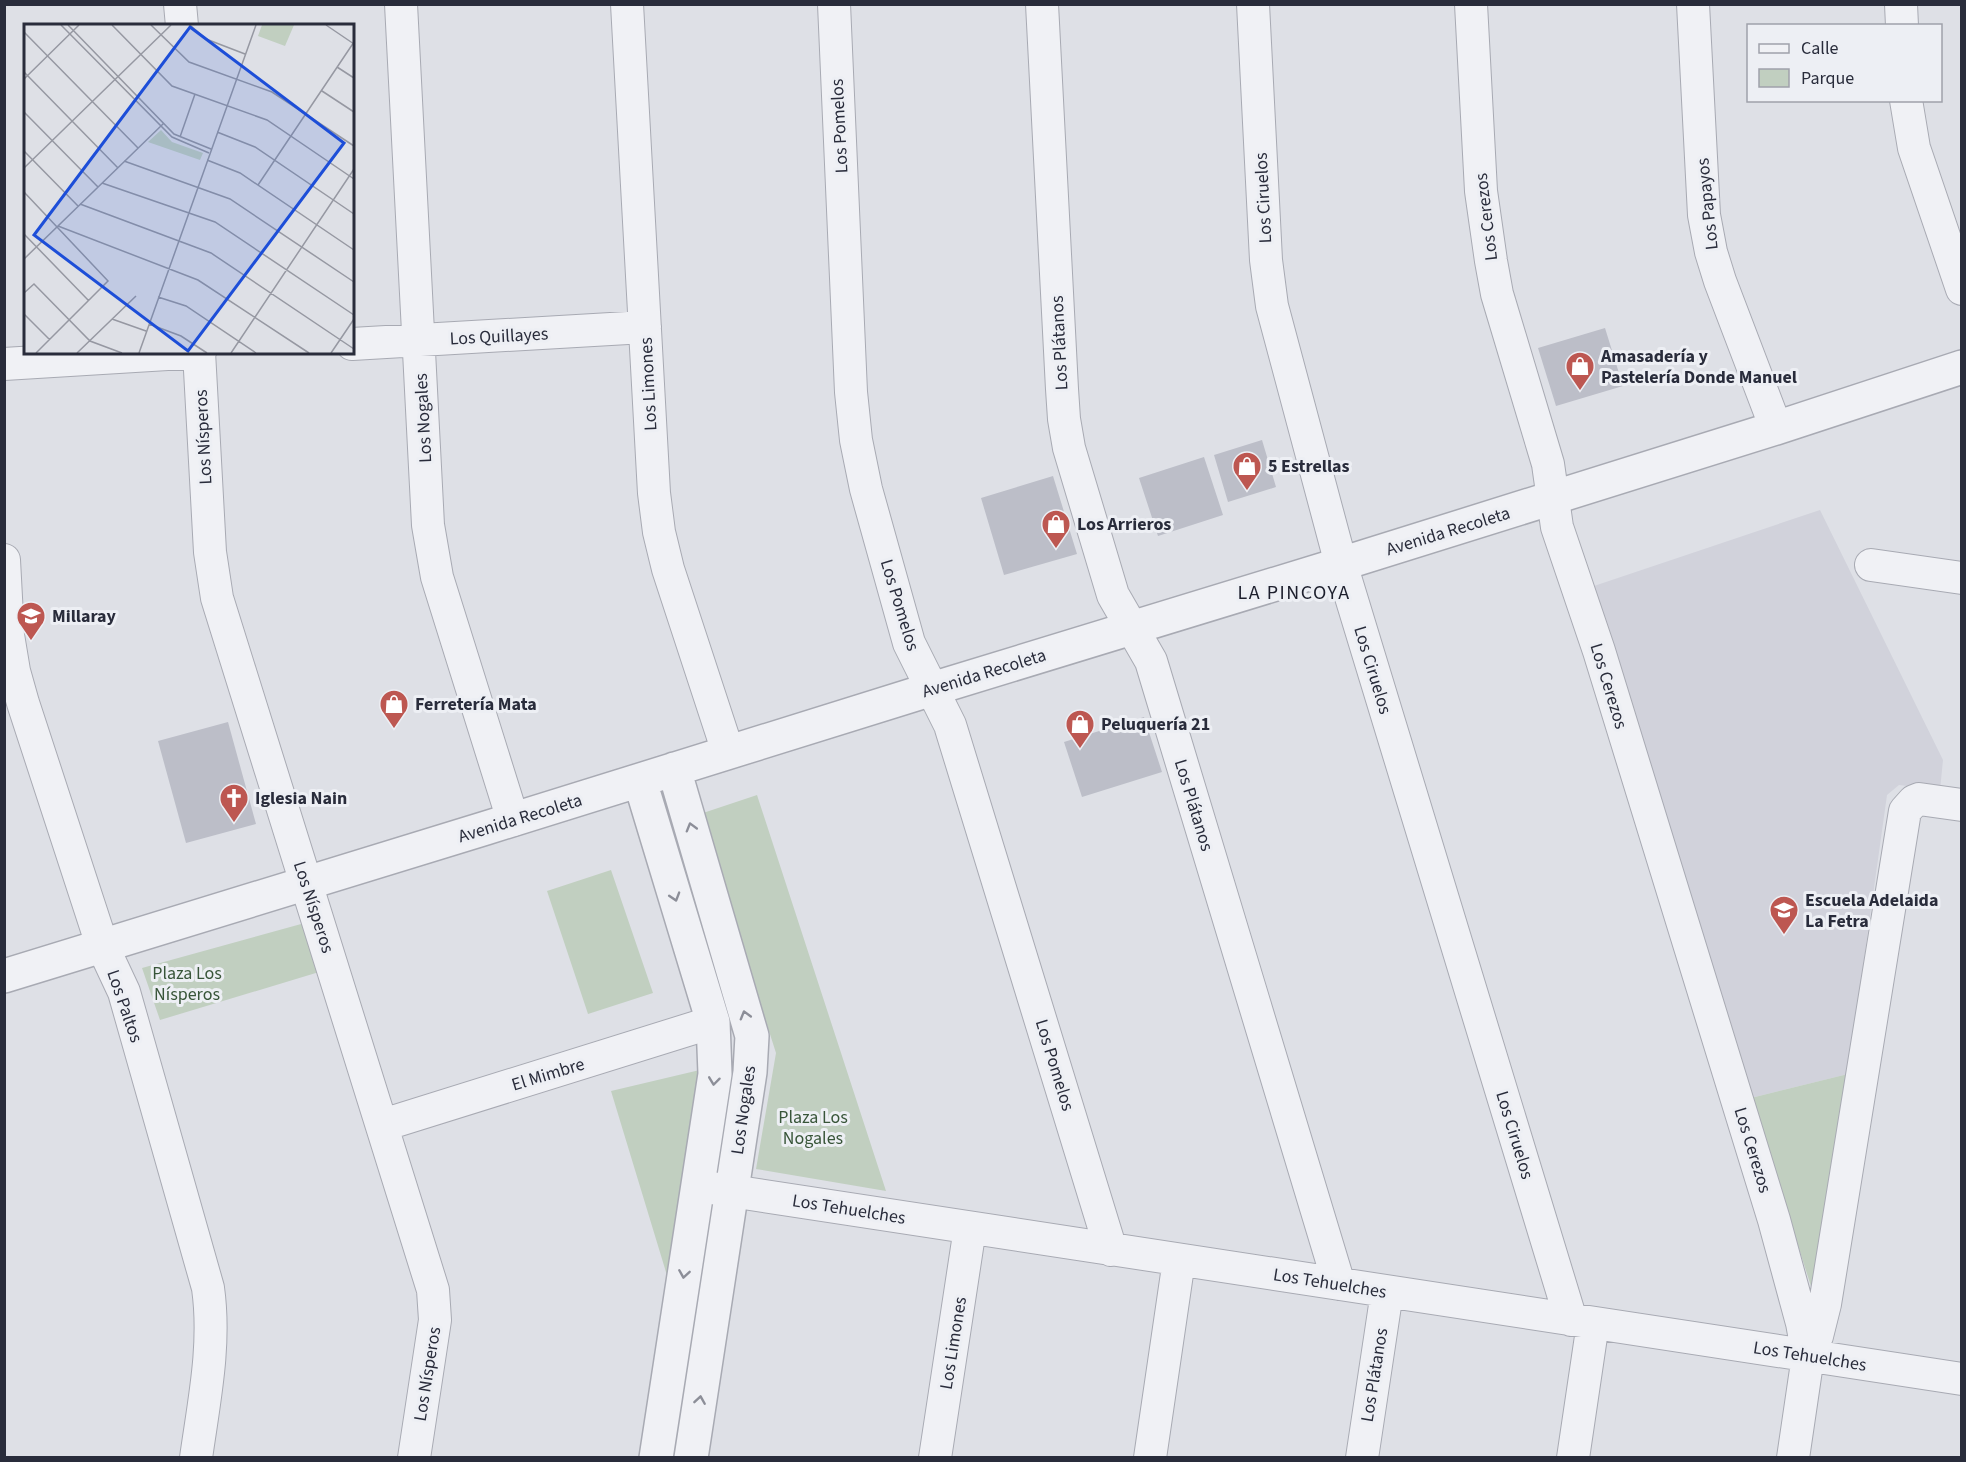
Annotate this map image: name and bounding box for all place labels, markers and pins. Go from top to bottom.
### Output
place label: Amasadería y Pastelería Donde Manuel [1600,344,1797,390]
shop icon: Amasadería y Pastelería Donde Manuel [1564,350,1596,392]
shop icon: 5 Estrellas [1231,450,1263,492]
place label: 5 Estrellas [1268,454,1350,479]
shop icon: Los Arrieros [1040,508,1072,550]
place label: Los Arrieros [1077,512,1171,537]
school or university icon: Millaray [15,600,47,642]
place label: Millaray [52,604,117,629]
shop icon: Ferretería Mata [378,688,410,730]
place label: Ferretería Mata [415,692,537,717]
shop icon: Peluquería 21 [1064,708,1096,750]
place label: Peluquería 21 [1101,712,1210,737]
church icon: Iglesia Nain [218,782,250,824]
place label: Iglesia Nain [255,786,347,811]
place label: Escuela Adelaida La Fetra [1805,888,1938,934]
school or university icon: Escuela Adelaida La Fetra [1768,894,1800,936]

